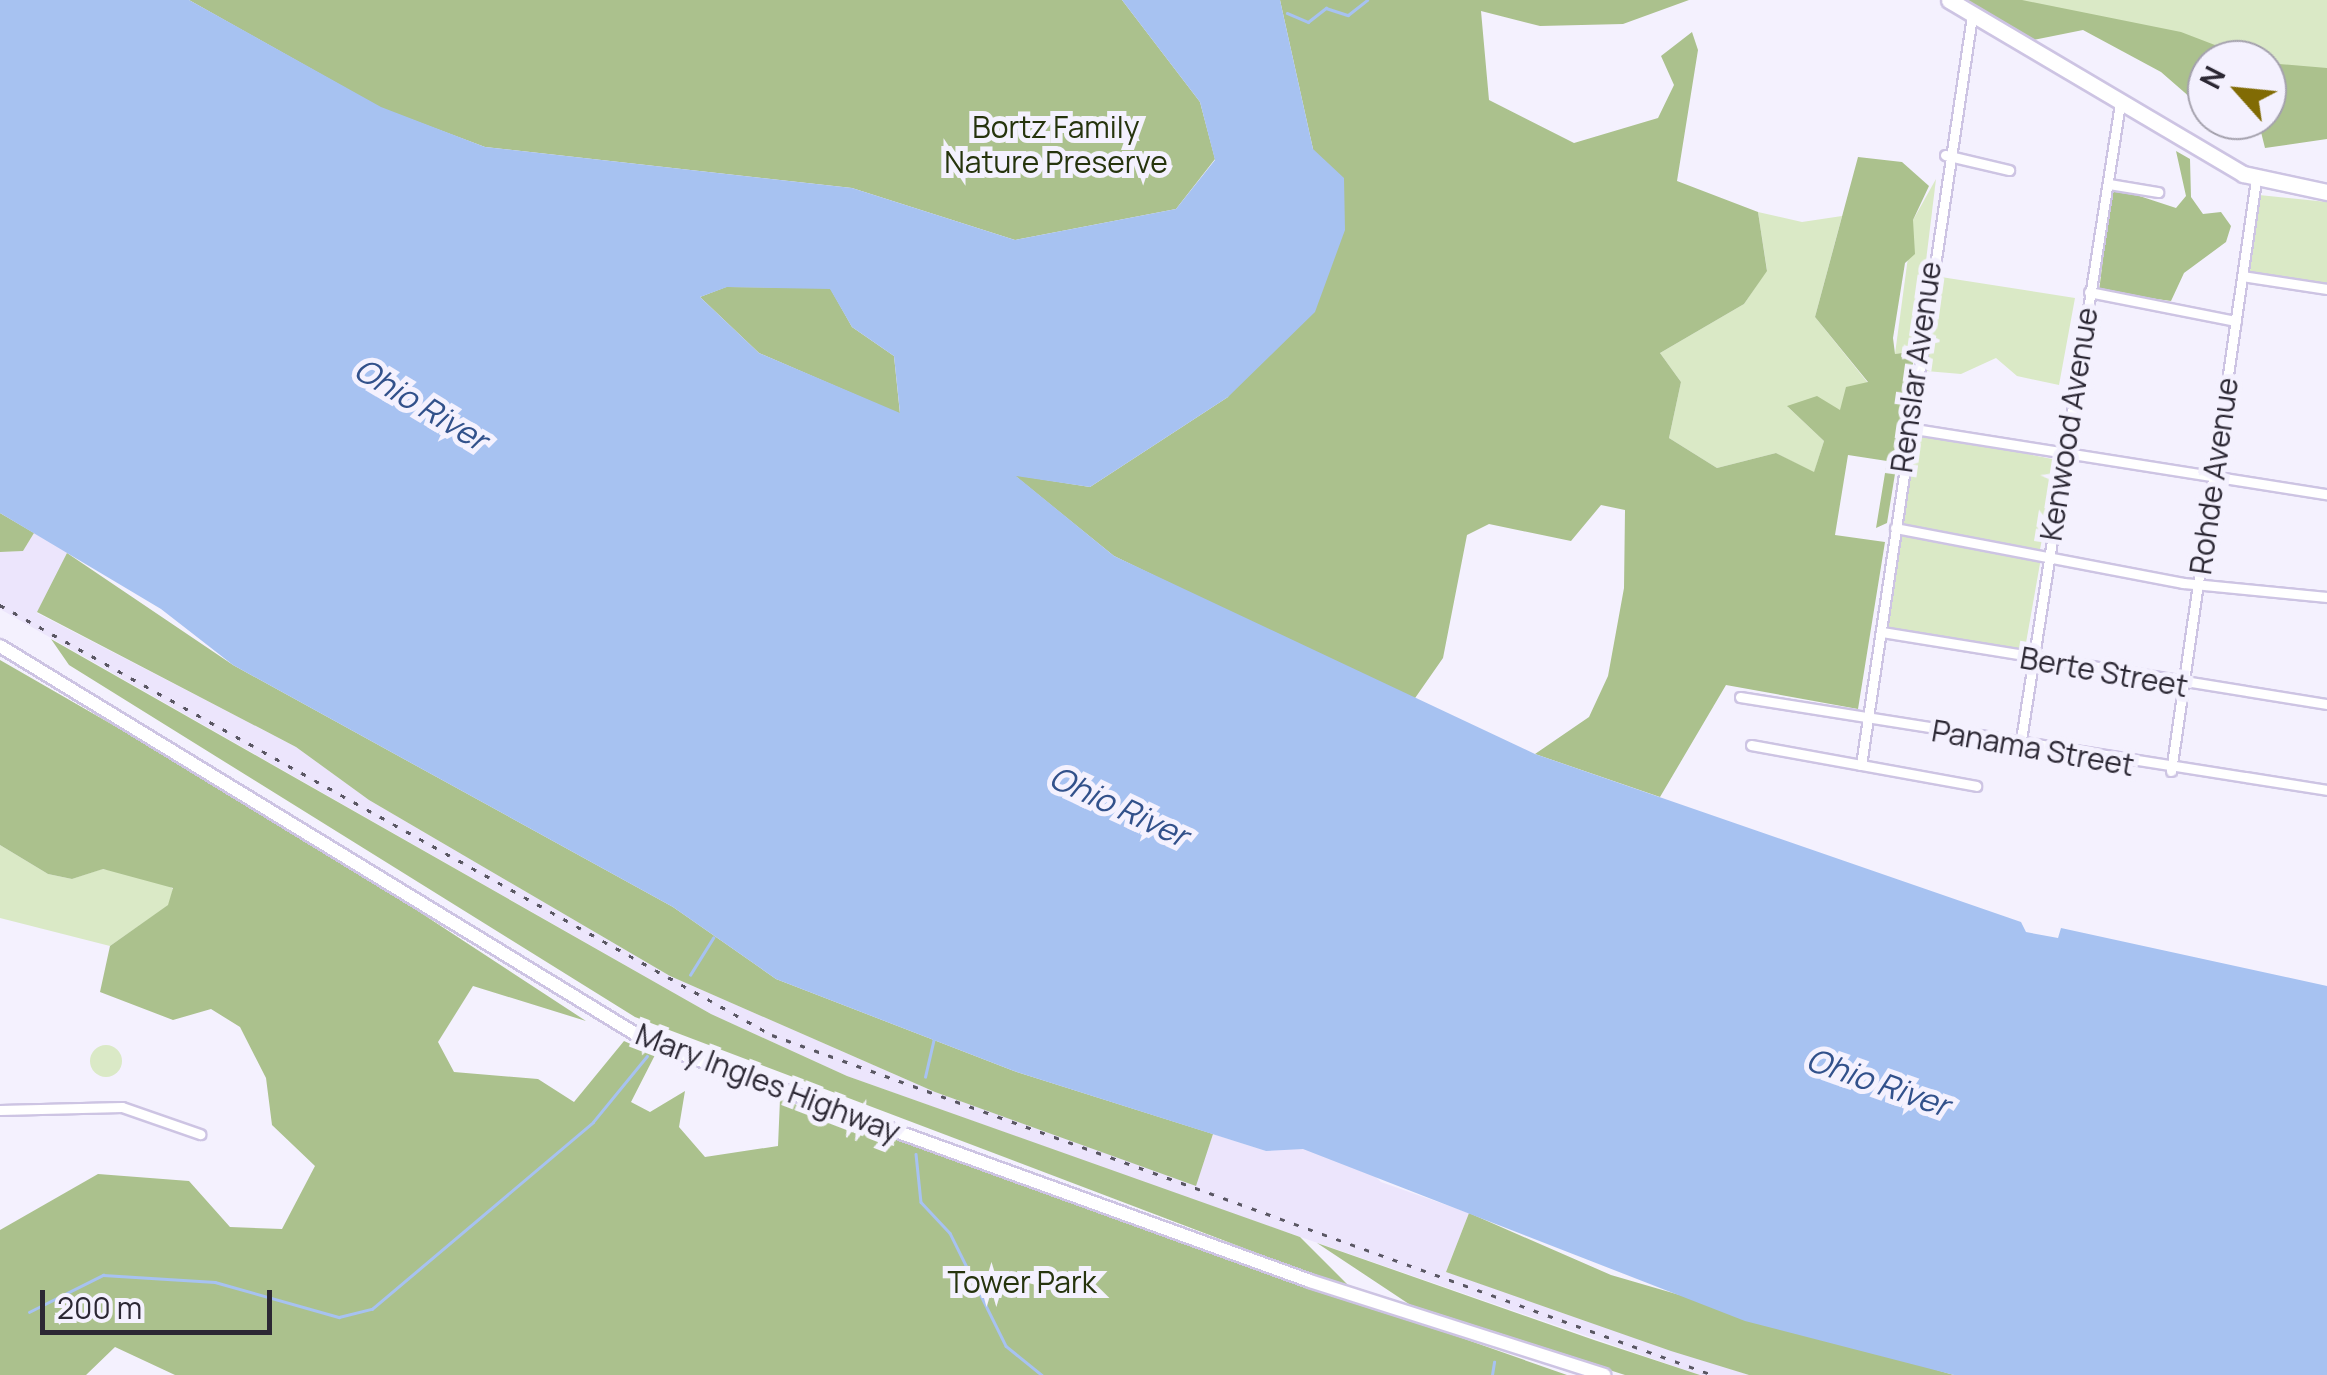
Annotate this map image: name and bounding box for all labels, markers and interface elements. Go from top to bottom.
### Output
north arrow [2187,40,2287,140]
text: N [2191,60,2234,95]
park label: Bortz Family Nature Preserve [944,109,1168,180]
street label: Renslar Avenue [1883,259,1949,475]
street label: Kenwood Avenue [2033,305,2105,543]
water label: Ohio River [347,349,495,459]
street label: Rohde Avenue [2182,375,2246,577]
street label: Berte Street [2017,640,2191,704]
street label: Panama Street [1929,712,2137,784]
water label: Ohio River [1044,757,1194,855]
street label: Mary Ingles Highway [631,1016,905,1150]
water label: Ohio River [1802,1040,1954,1124]
park label: Tower Park [947,1264,1097,1300]
scale bar [45,1270,278,1332]
text: 200 m [57,1287,142,1328]

